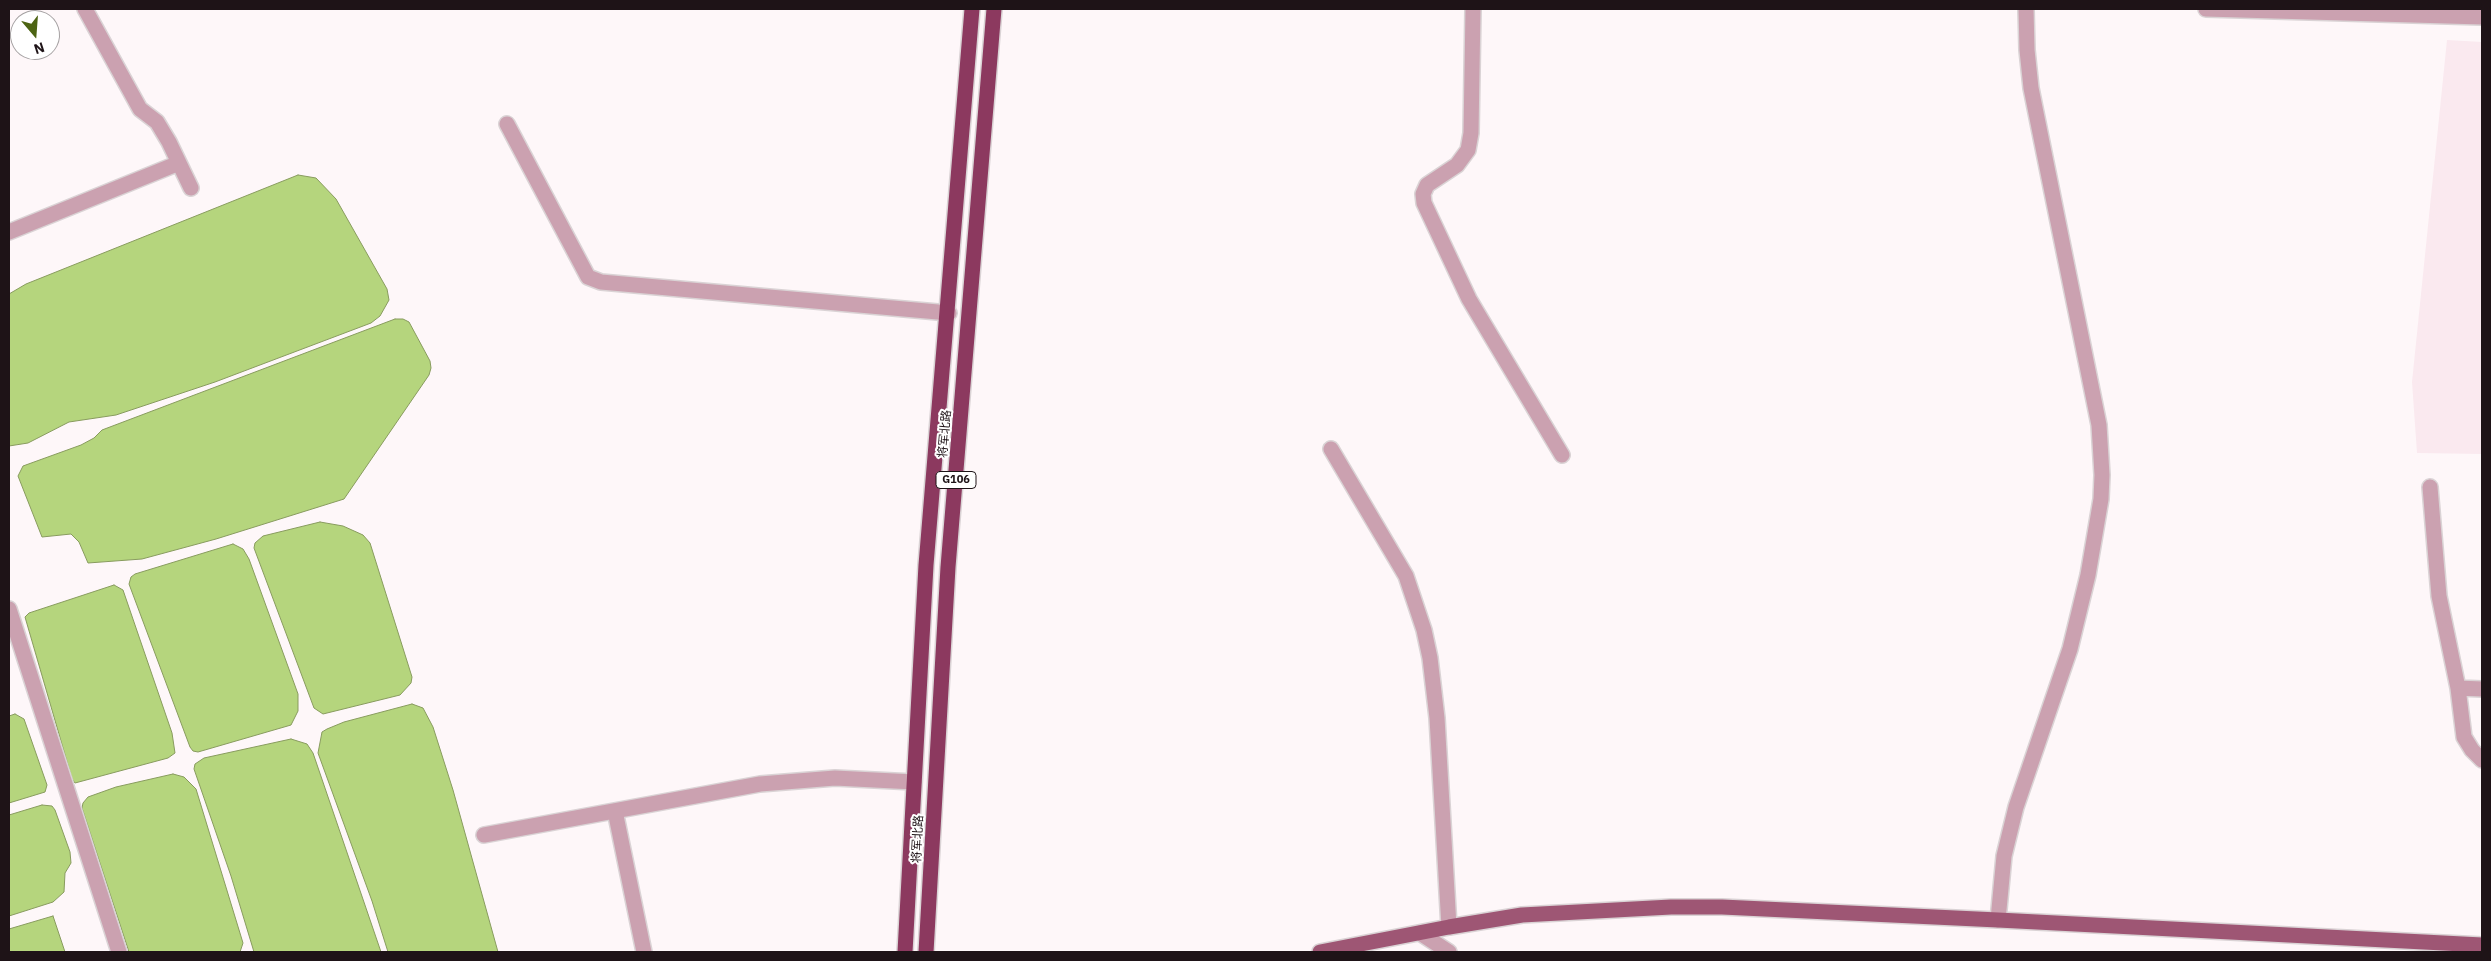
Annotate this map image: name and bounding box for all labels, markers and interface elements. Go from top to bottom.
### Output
north arrow [10,10,60,60]
text: N [32,38,47,58]
street label: 将军北路 [936,409,954,459]
road number: G106 [936,472,976,488]
street label: 将军北路 [910,815,926,863]

